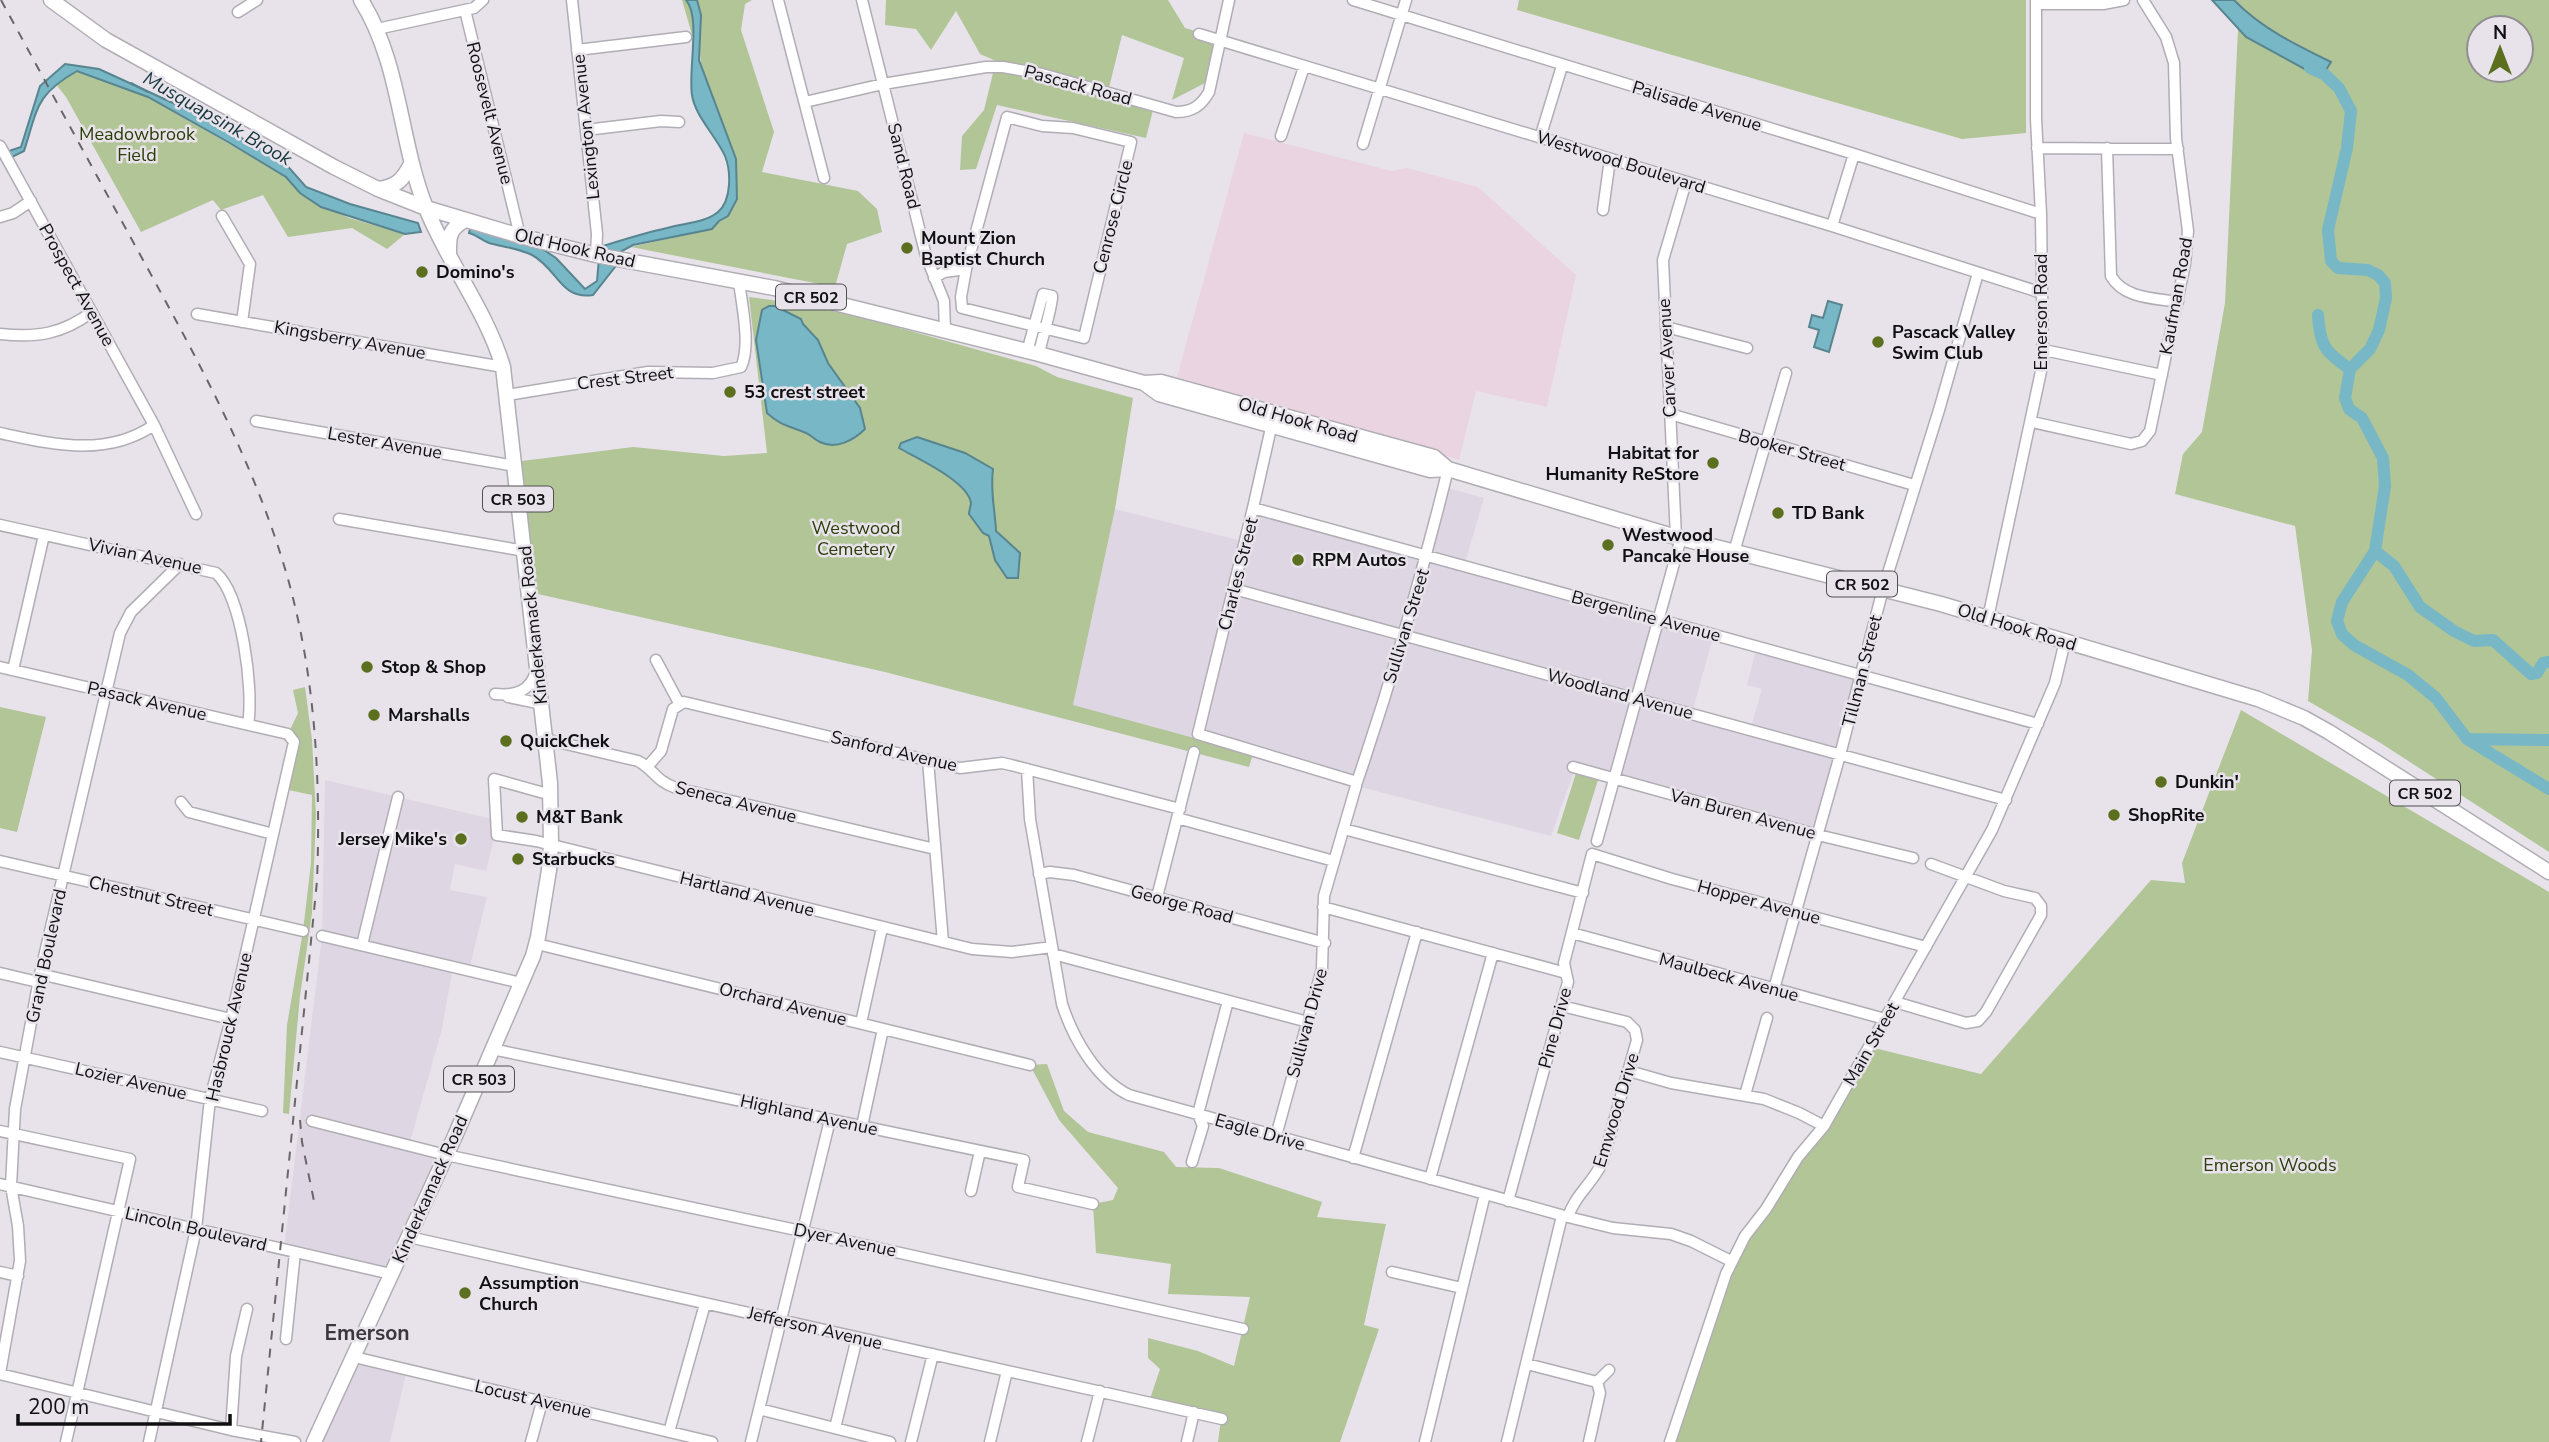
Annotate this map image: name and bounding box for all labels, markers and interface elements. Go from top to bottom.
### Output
north arrow [2465,14,2535,84]
text: N [2493,20,2507,46]
street label: Roosevelt Avenue [461,39,519,187]
street label: Lexington Avenue [566,53,606,201]
street label: Pascack Road [1021,59,1135,111]
water label: Musquapsink Brook [138,66,297,172]
street label: Palisade Avenue [1629,75,1765,137]
street label: Sand Road [882,120,926,212]
park label: Meadowbrook Field [79,122,196,167]
street label: Westwood Boulevard [1533,125,1709,199]
street label: Cenrose Circle [1087,158,1139,276]
street label: Prospect Avenue [33,219,121,351]
street label: Old Hook Road [512,222,638,274]
place label: Mount Zion Baptist Church [921,226,1045,271]
street label: Kaufman Road [2154,236,2198,356]
marker: Mount Zion Baptist Church [899,240,915,256]
street label: Emerson Road [2029,253,2053,371]
place label: Domino's [436,260,515,284]
marker: Domino's [414,264,430,280]
road number: CR 502 [776,284,846,310]
street label: Carver Avenue [1652,298,1682,418]
street label: Kingsberry Avenue [272,315,428,365]
place label: Pascack Valley Swim Club [1892,320,2016,365]
marker: Pascack Valley Swim Club [1870,334,1886,350]
street label: Crest Street [576,360,675,396]
place label: 53 crest street [744,380,865,404]
marker: 53 crest street [722,384,738,400]
street label: Old Hook Road [1235,391,1361,449]
street label: Lester Avenue [326,421,444,465]
street label: Booker Street [1735,423,1849,477]
place label: Habitat for Humanity ReStore [1546,441,1699,486]
marker: Habitat for Humanity ReStore [1705,455,1721,471]
road number: CR 503 [483,486,553,512]
place label: TD Bank [1792,501,1865,525]
marker: TD Bank [1770,505,1786,521]
street label: Charles Street [1212,514,1264,633]
park label: Westwood Cemetery [812,516,900,561]
place label: Westwood Pancake House [1622,523,1750,568]
street label: Vivian Avenue [85,532,204,580]
marker: Westwood Pancake House [1600,537,1616,553]
street label: Kinderkamack Road [513,544,553,706]
place label: RPM Autos [1312,548,1407,572]
marker: RPM Autos [1290,552,1306,568]
street label: Sullivan Street [1377,565,1435,686]
road number: CR 502 [1827,572,1897,596]
street label: Bergenline Avenue [1569,585,1723,647]
street label: Old Hook Road [1954,597,2080,657]
street label: Tillman Street [1836,612,1888,729]
place label: Stop & Shop [381,655,486,679]
marker: Stop & Shop [359,659,375,675]
street label: Woodland Avenue [1544,663,1696,725]
street label: Pasack Avenue [85,676,209,726]
place label: Marshalls [388,703,470,727]
marker: Marshalls [366,707,382,723]
street label: Sanford Avenue [828,725,960,777]
place label: QuickChek [520,729,610,753]
marker: QuickChek [498,733,514,749]
place label: Dunkin' [2175,770,2239,794]
marker: Dunkin' [2153,774,2169,790]
street label: Seneca Avenue [673,775,799,829]
road number: CR 502 [2390,780,2460,806]
street label: Van Buren Avenue [1666,783,1819,845]
place label: ShopRite [2128,803,2205,827]
place label: M&T Bank [536,805,623,829]
marker: ShopRite [2106,807,2122,823]
marker: M&T Bank [514,809,530,825]
place label: Jersey Mike's [338,827,447,851]
marker: Jersey Mike's [453,831,469,847]
place label: Starbucks [532,847,615,871]
marker: Starbucks [510,851,526,867]
street label: Hartland Avenue [677,866,817,922]
street label: Chestnut Street [86,870,216,922]
street label: Hopper Avenue [1695,874,1823,930]
street label: George Road [1128,879,1236,929]
street label: Grand Boulevard [20,887,72,1025]
street label: Maulbeck Avenue [1657,947,1801,1007]
street label: Hasbrouck Avenue [200,950,258,1104]
street label: Sullivan Drive [1281,966,1333,1080]
street label: Orchard Avenue [717,977,849,1031]
street label: Pine Drive [1533,985,1577,1071]
street label: Main Street [1837,997,1905,1090]
street label: Emwood Drive [1587,1050,1645,1170]
street label: Lozier Avenue [73,1056,189,1106]
road number: CR 503 [444,1066,514,1092]
street label: Highland Avenue [738,1089,880,1141]
street label: Eagle Drive [1212,1108,1308,1156]
street label: Kinderkamack Road [387,1111,473,1267]
park label: Emerson Woods [2203,1153,2337,1177]
street label: Lincoln Boulevard [123,1201,269,1257]
street label: Dyer Avenue [791,1217,899,1263]
place label: Assumption Church [479,1271,579,1316]
marker: Assumption Church [457,1285,473,1301]
street label: Jefferson Avenue [744,1301,885,1355]
district label: Emerson [324,1319,410,1347]
street label: Locust Avenue [472,1374,594,1424]
scale bar [18,1382,229,1426]
text: 200 m [28,1393,89,1421]

